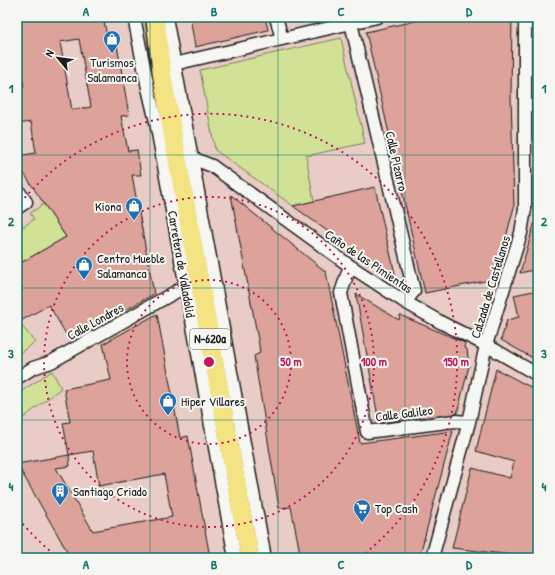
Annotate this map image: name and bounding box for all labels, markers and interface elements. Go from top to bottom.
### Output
text: A [83,2,90,20]
text: B [211,2,218,20]
text: C [337,2,345,20]
text: D [466,2,473,20]
shop icon: Turismos Salamanca [102,29,122,54]
north arrow [38,38,78,78]
text: N [42,47,57,59]
place label: Turismos Salamanca [87,53,137,86]
text: 1 [9,79,14,97]
text: 1 [542,79,547,97]
street label: Calle Pizarro [381,129,413,193]
shop icon: Kiona [124,196,144,221]
place label: Kiona [95,197,121,215]
street label: Carretera de Valladolid [164,209,200,319]
text: 2 [8,212,15,230]
text: 2 [541,212,548,230]
street label: Caño de las Pimientas [321,225,417,297]
street label: Calzada de Castellanos [466,233,514,341]
place label: Centro Mueble Salamanca [97,249,165,282]
shop icon: Centro Mueble Salamanca [74,255,94,280]
street label: Calle Londres [63,298,127,344]
road number: N-620a [190,329,230,349]
text: 3 [8,344,14,362]
text: 3 [541,344,547,362]
text: 50 m [280,353,302,370]
text: 100 m [361,353,387,370]
text: 150 m [443,353,469,370]
centre of rings [202,355,216,369]
shop icon: Hiper Villares [158,391,178,416]
place label: Hiper Villares [181,392,245,410]
street label: Calle Galileo [374,401,434,425]
text: 4 [9,477,14,495]
text: 4 [542,477,547,495]
building icon: Santiago Criado [50,481,70,506]
place label: Santiago Criado [73,482,147,500]
supermarket icon: Top Cash [352,498,372,523]
place label: Top Cash [375,499,418,517]
text: A [83,555,90,573]
text: B [211,555,218,573]
text: C [337,555,345,573]
text: D [466,555,473,573]

